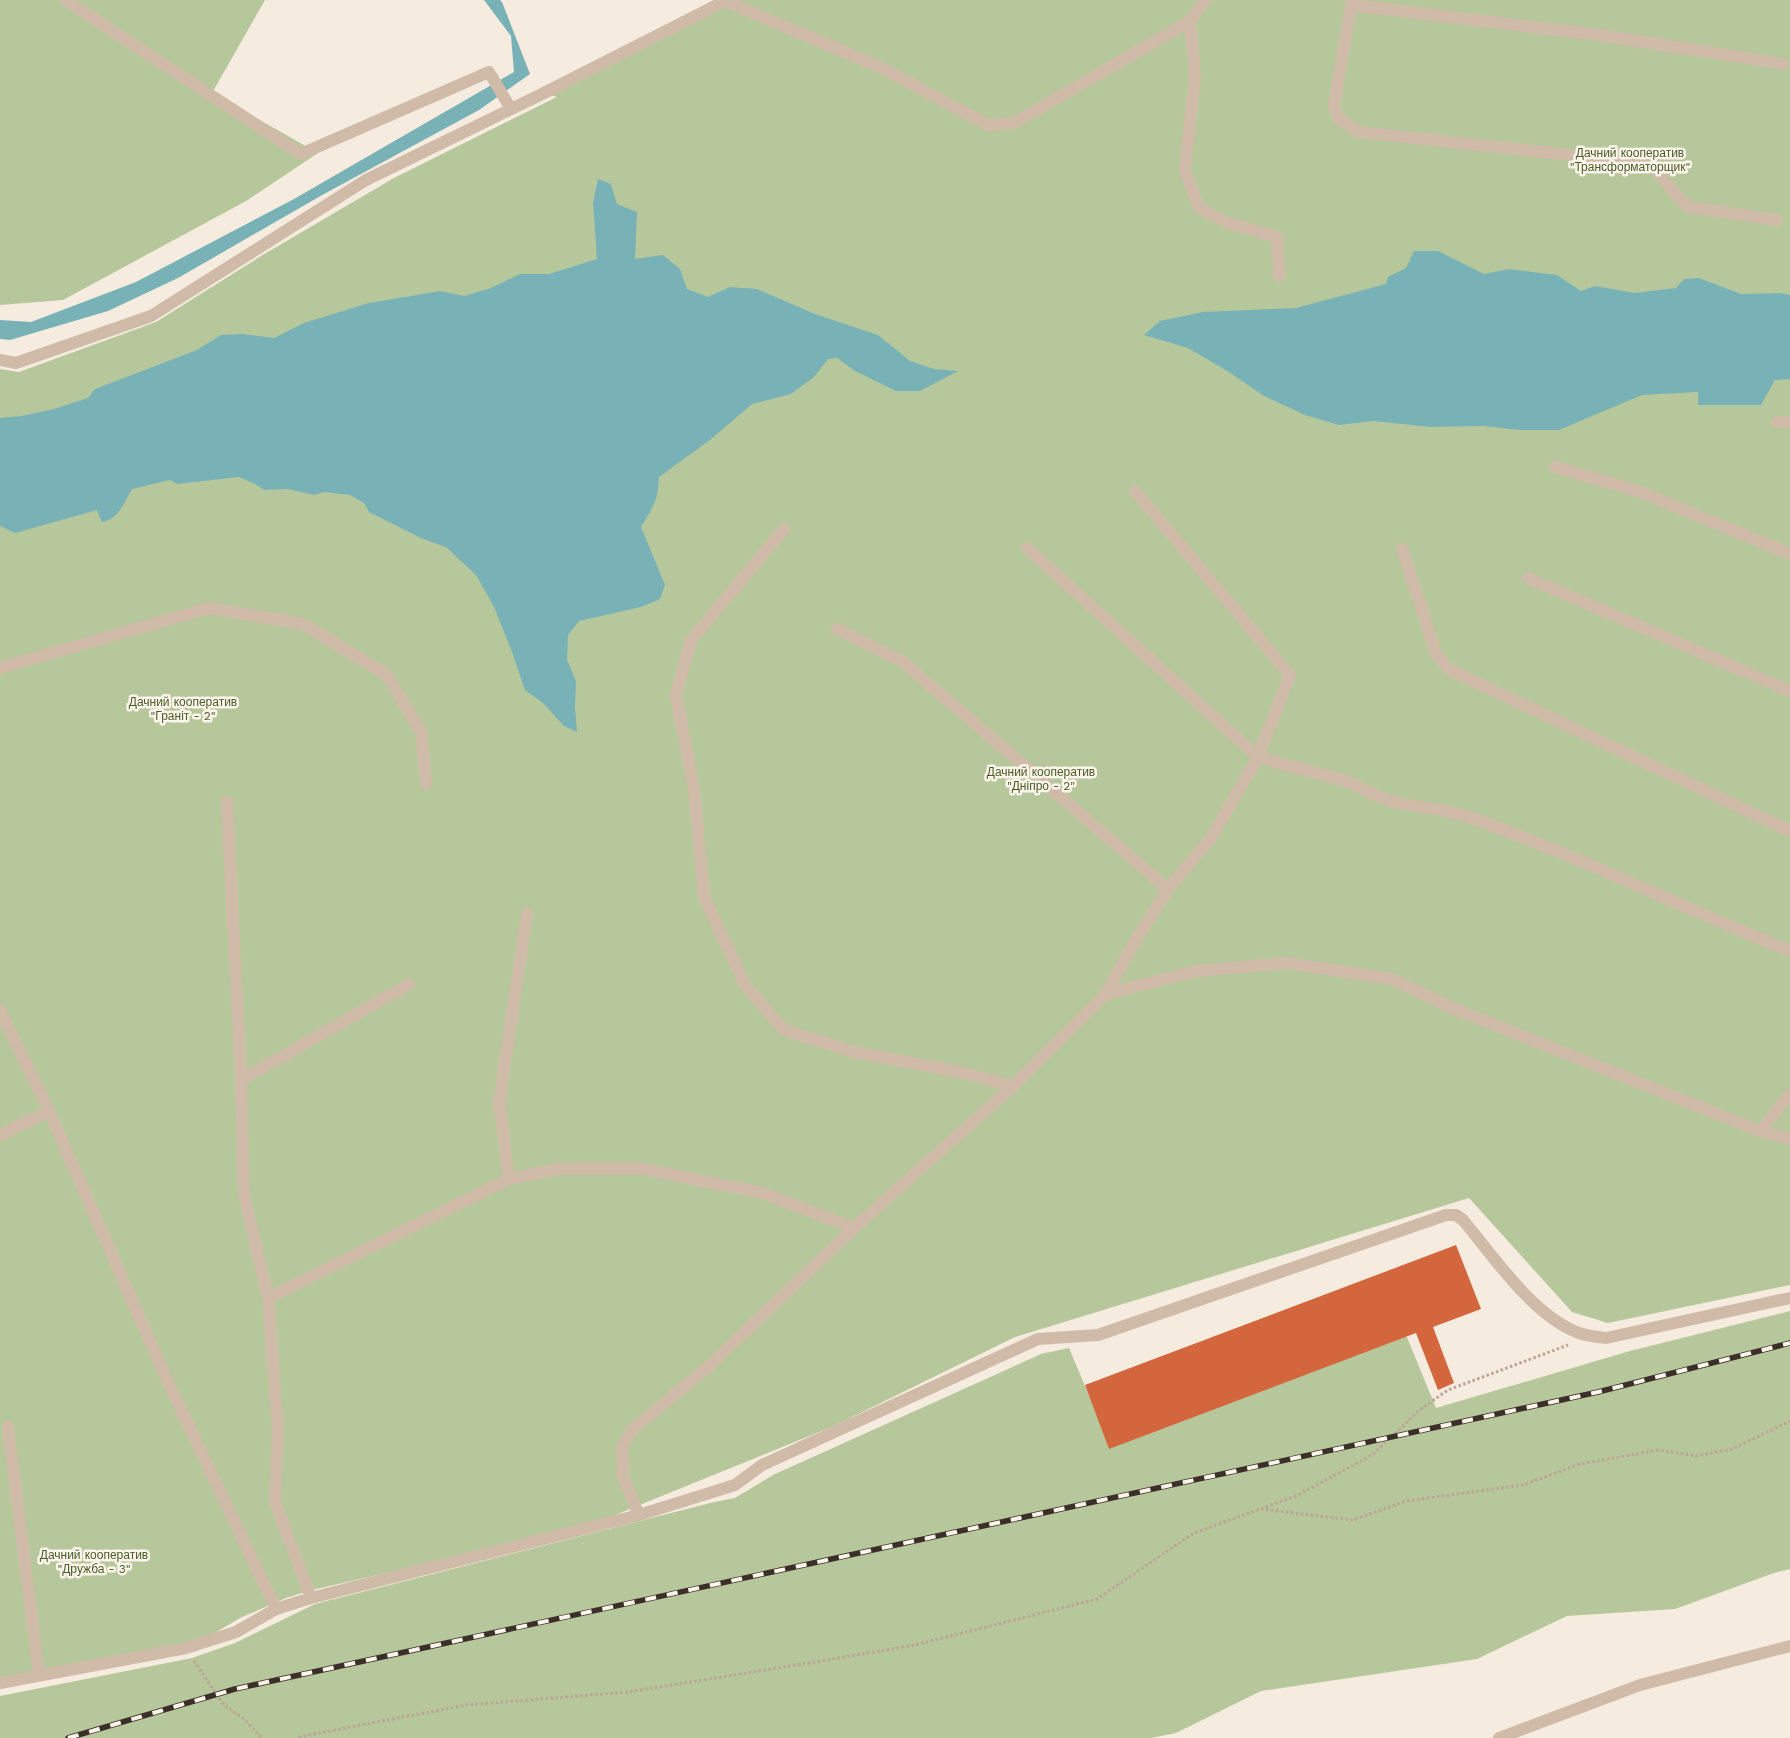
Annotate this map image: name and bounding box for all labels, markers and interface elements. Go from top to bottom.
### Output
park label: Дачний кооператив "Трансформаторщик" [1570,146,1691,174]
park label: Дачний кооператив "Граніт - 2" [129,695,237,723]
park label: Дачний кооператив "Дніпро - 2" [987,765,1095,793]
park label: Дачний кооператив "Дружба - 3" [40,1548,148,1576]

